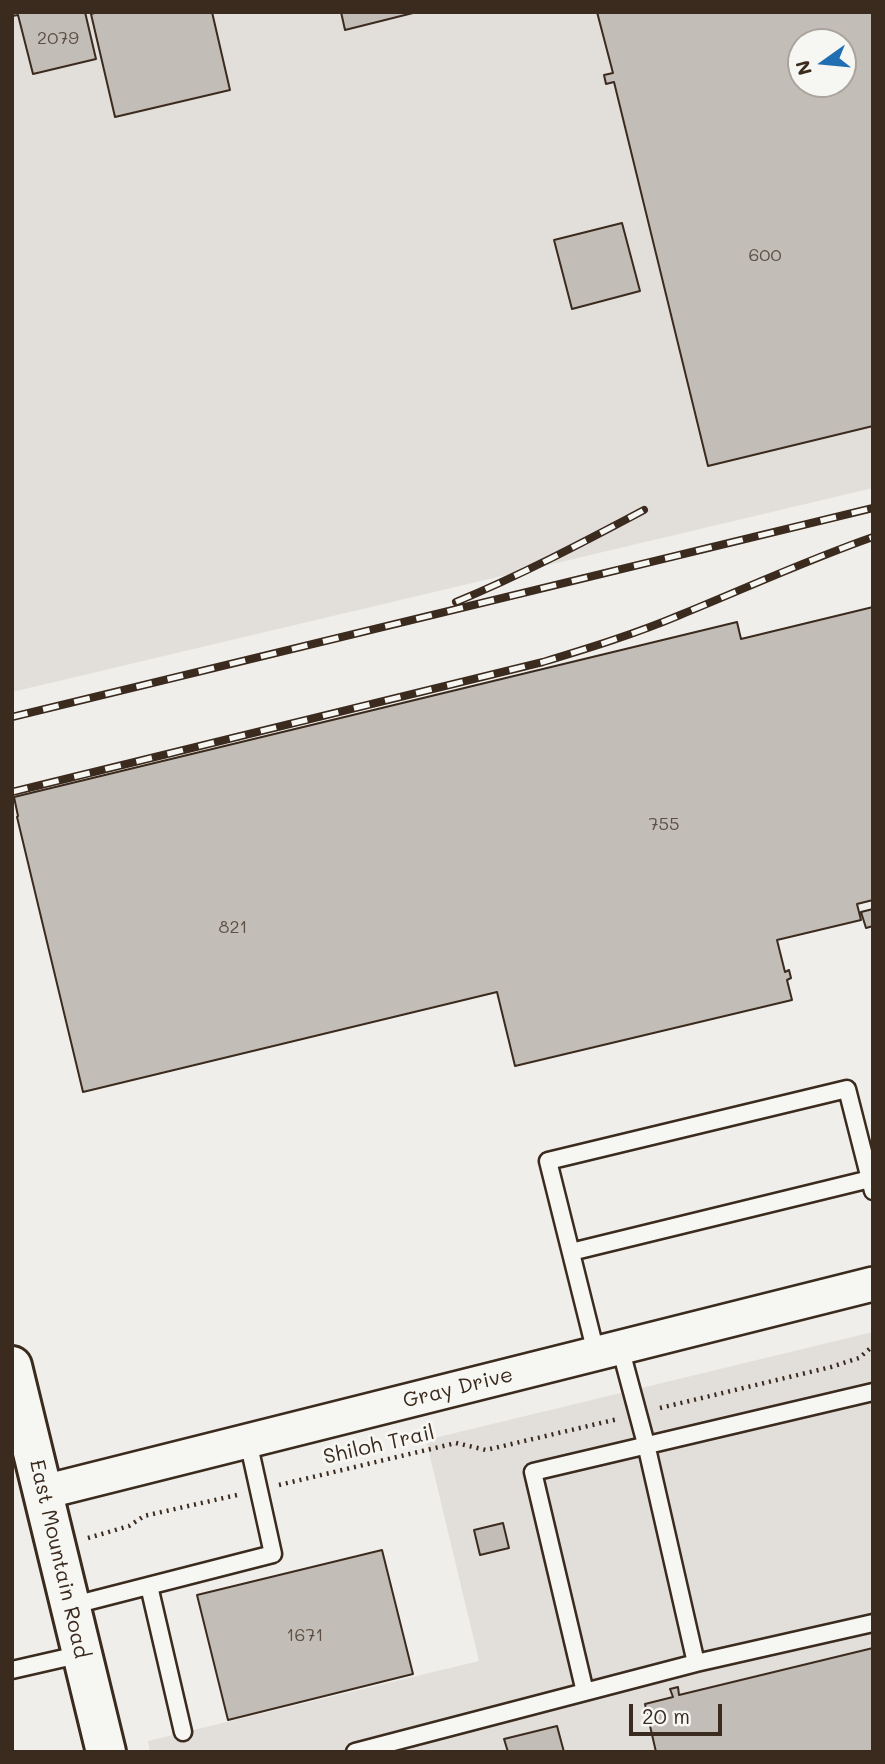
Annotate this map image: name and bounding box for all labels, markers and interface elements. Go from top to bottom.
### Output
house number: 2079 [37,27,79,49]
north arrow [787,28,857,98]
text: N [789,58,817,78]
house number: 600 [748,244,782,266]
house number: 755 [649,813,679,835]
house number: 821 [219,916,247,938]
street label: Gray Drive [400,1362,516,1414]
street label: Shiloh Trail [321,1420,437,1470]
street label: East Mountain Road [24,1457,94,1661]
house number: 1671 [287,1624,323,1646]
scale bar [633,1690,726,1734]
text: 20 m [642,1702,690,1729]

